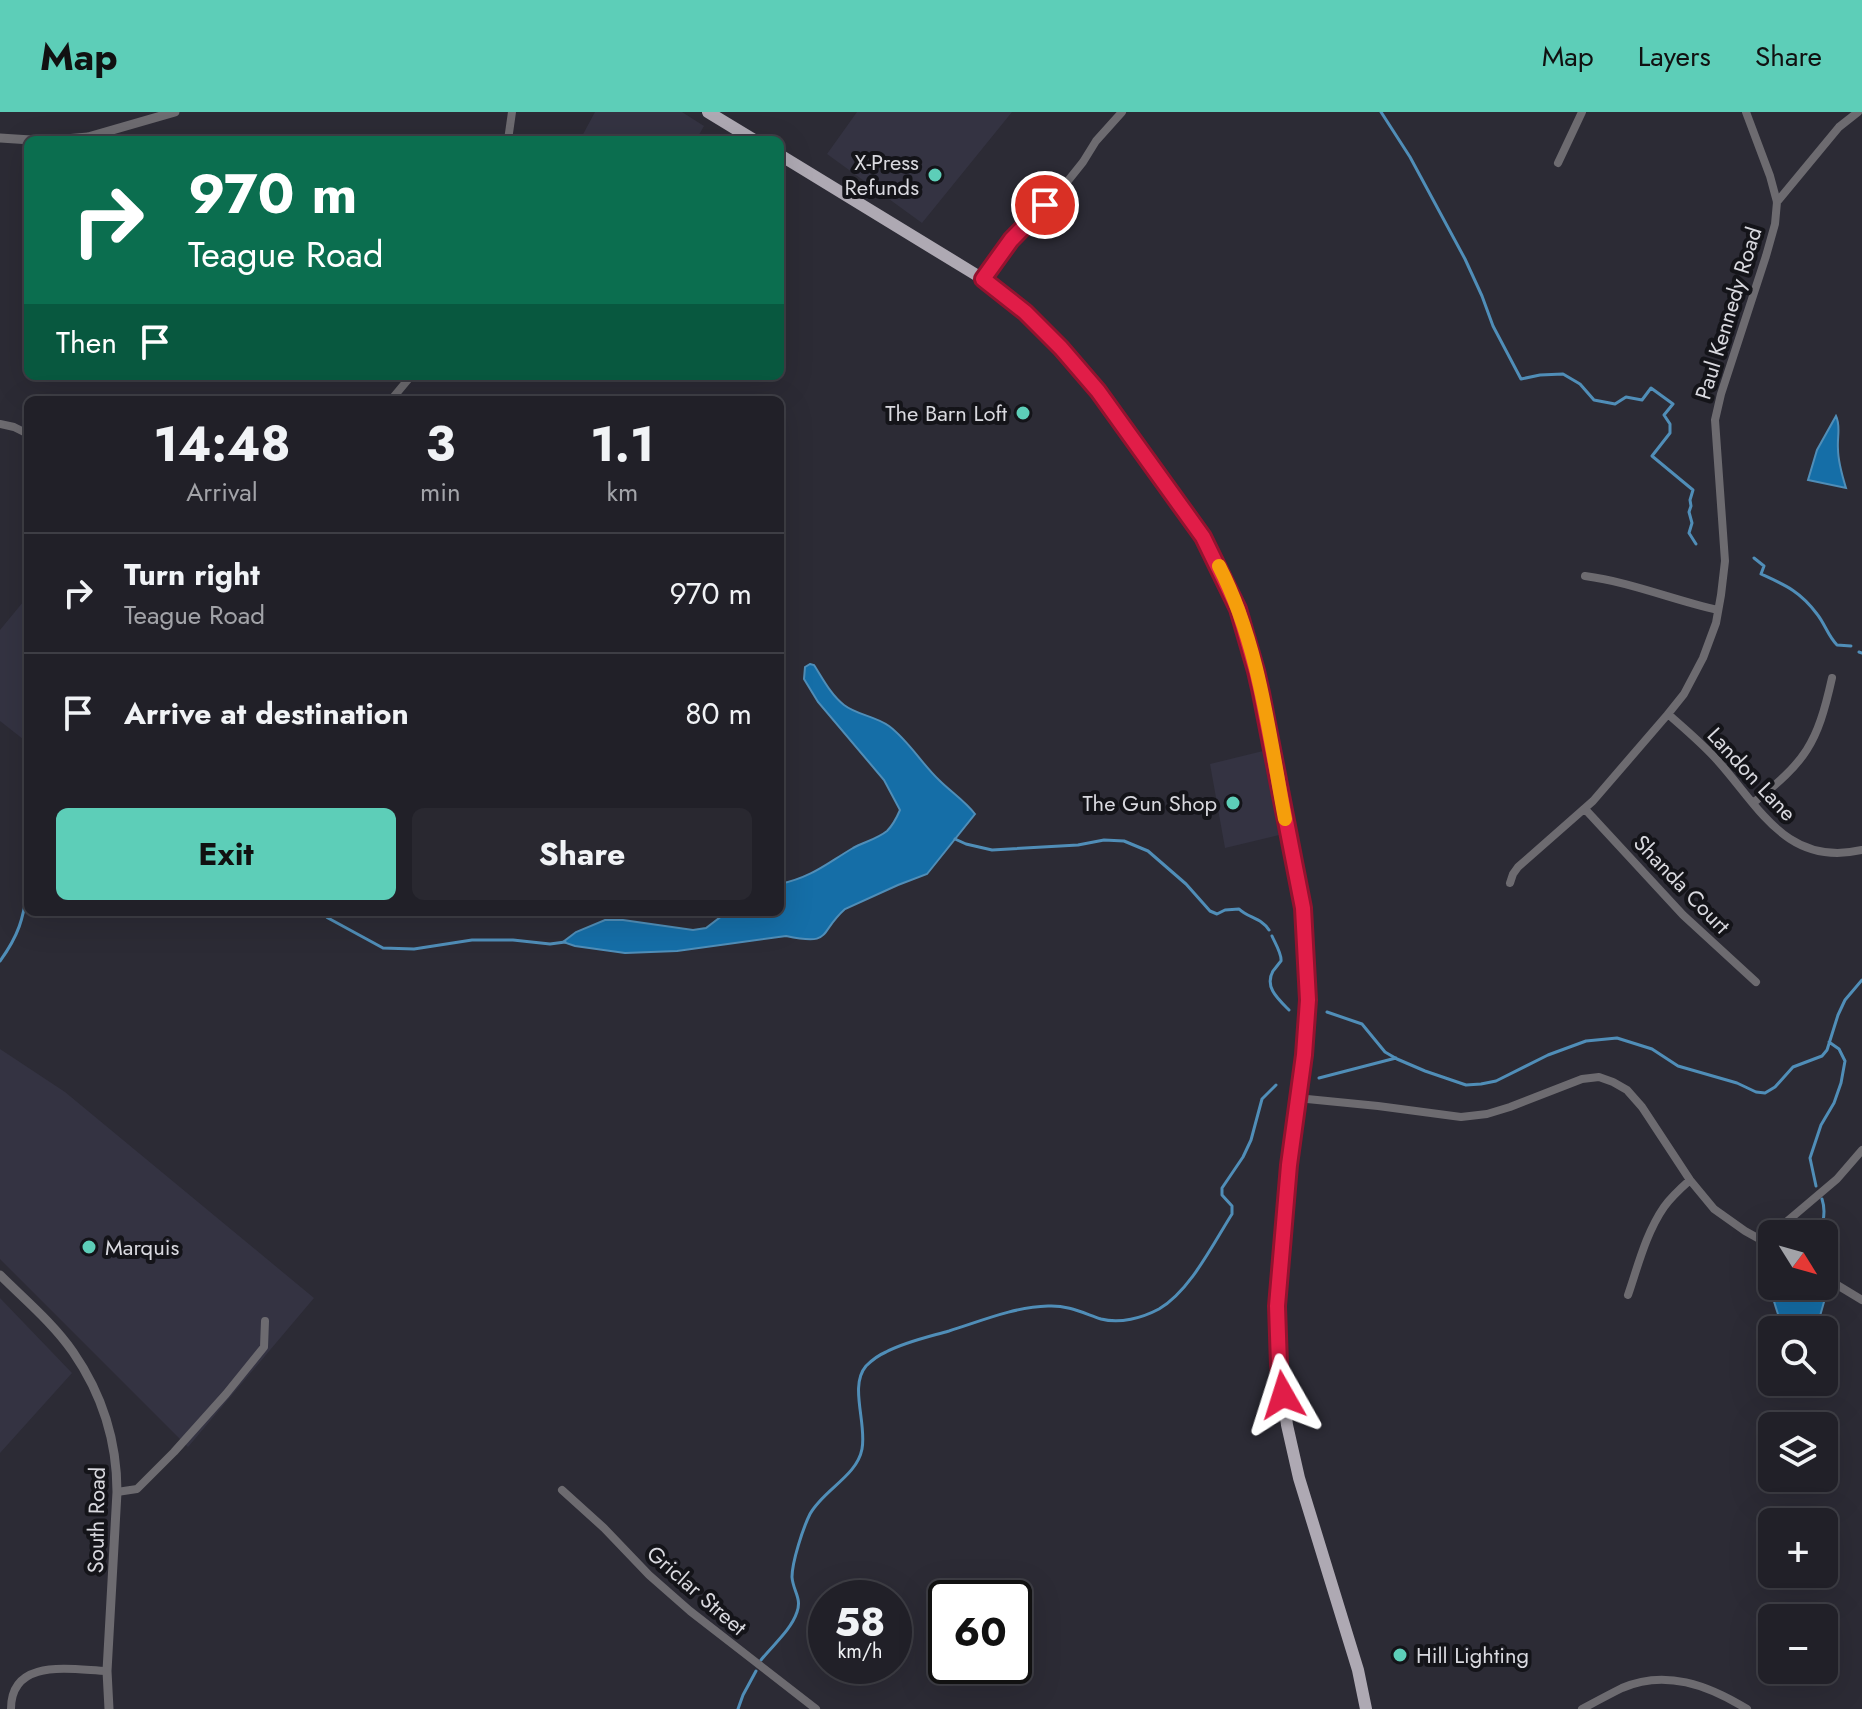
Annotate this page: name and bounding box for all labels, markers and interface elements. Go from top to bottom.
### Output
text: Map [40,29,118,84]
text: Map [1542,36,1594,77]
text: Layers [1638,36,1711,77]
text: Share [1755,36,1822,77]
place label: X-Press Refunds [845,146,919,203]
text: 970 m [188,153,357,234]
marker: X-Press Refunds [926,166,944,184]
icon: right [56,168,160,272]
pin [1011,171,1079,239]
icon: arrive [1023,183,1067,227]
street label: Paul Kennedy Road [1687,223,1769,403]
text: Teague Road [188,228,383,280]
icon: arrive [133,320,177,364]
text: Then [56,321,117,364]
place label: The Barn Loft [885,397,1008,429]
marker: The Barn Loft [1014,404,1032,422]
text: 14:48 [153,410,290,479]
text: 3 [425,410,455,479]
text: 1.1 [590,410,654,479]
text: Arrival [186,473,258,511]
text: min [420,473,461,511]
text: km [606,473,638,511]
text: Turn right [124,553,260,596]
icon: right [56,571,100,615]
text: 970 m [669,572,752,615]
text: Teague Road [124,596,265,634]
icon: arrive [56,691,100,735]
text: Arrive at destination [124,692,409,735]
text: 80 m [685,692,752,735]
street label: Landon Lane [1700,720,1804,828]
place label: The Gun Shop [1082,787,1217,819]
marker: The Gun Shop [1224,794,1242,812]
button: Exit [56,808,396,900]
button: Share [412,808,752,900]
street label: Shanda Court [1626,827,1738,941]
north arrow [1758,1220,1838,1300]
map controls [1758,1220,1838,1684]
place label: Marquis [105,1231,179,1263]
marker: Marquis [80,1238,98,1256]
button: search [1758,1316,1838,1396]
position arrow [1241,1353,1325,1437]
button: layers [1758,1412,1838,1492]
street label: South Road [79,1466,113,1574]
button: + [1758,1508,1838,1588]
street label: Griclar Street [640,1538,754,1643]
speed limit sign: 60 [928,1580,1032,1684]
text: 58 [835,1593,885,1651]
button: − [1758,1604,1838,1684]
text: km/h [837,1637,883,1666]
place label: Hill Lighting [1416,1639,1529,1671]
marker: Hill Lighting [1391,1646,1409,1664]

